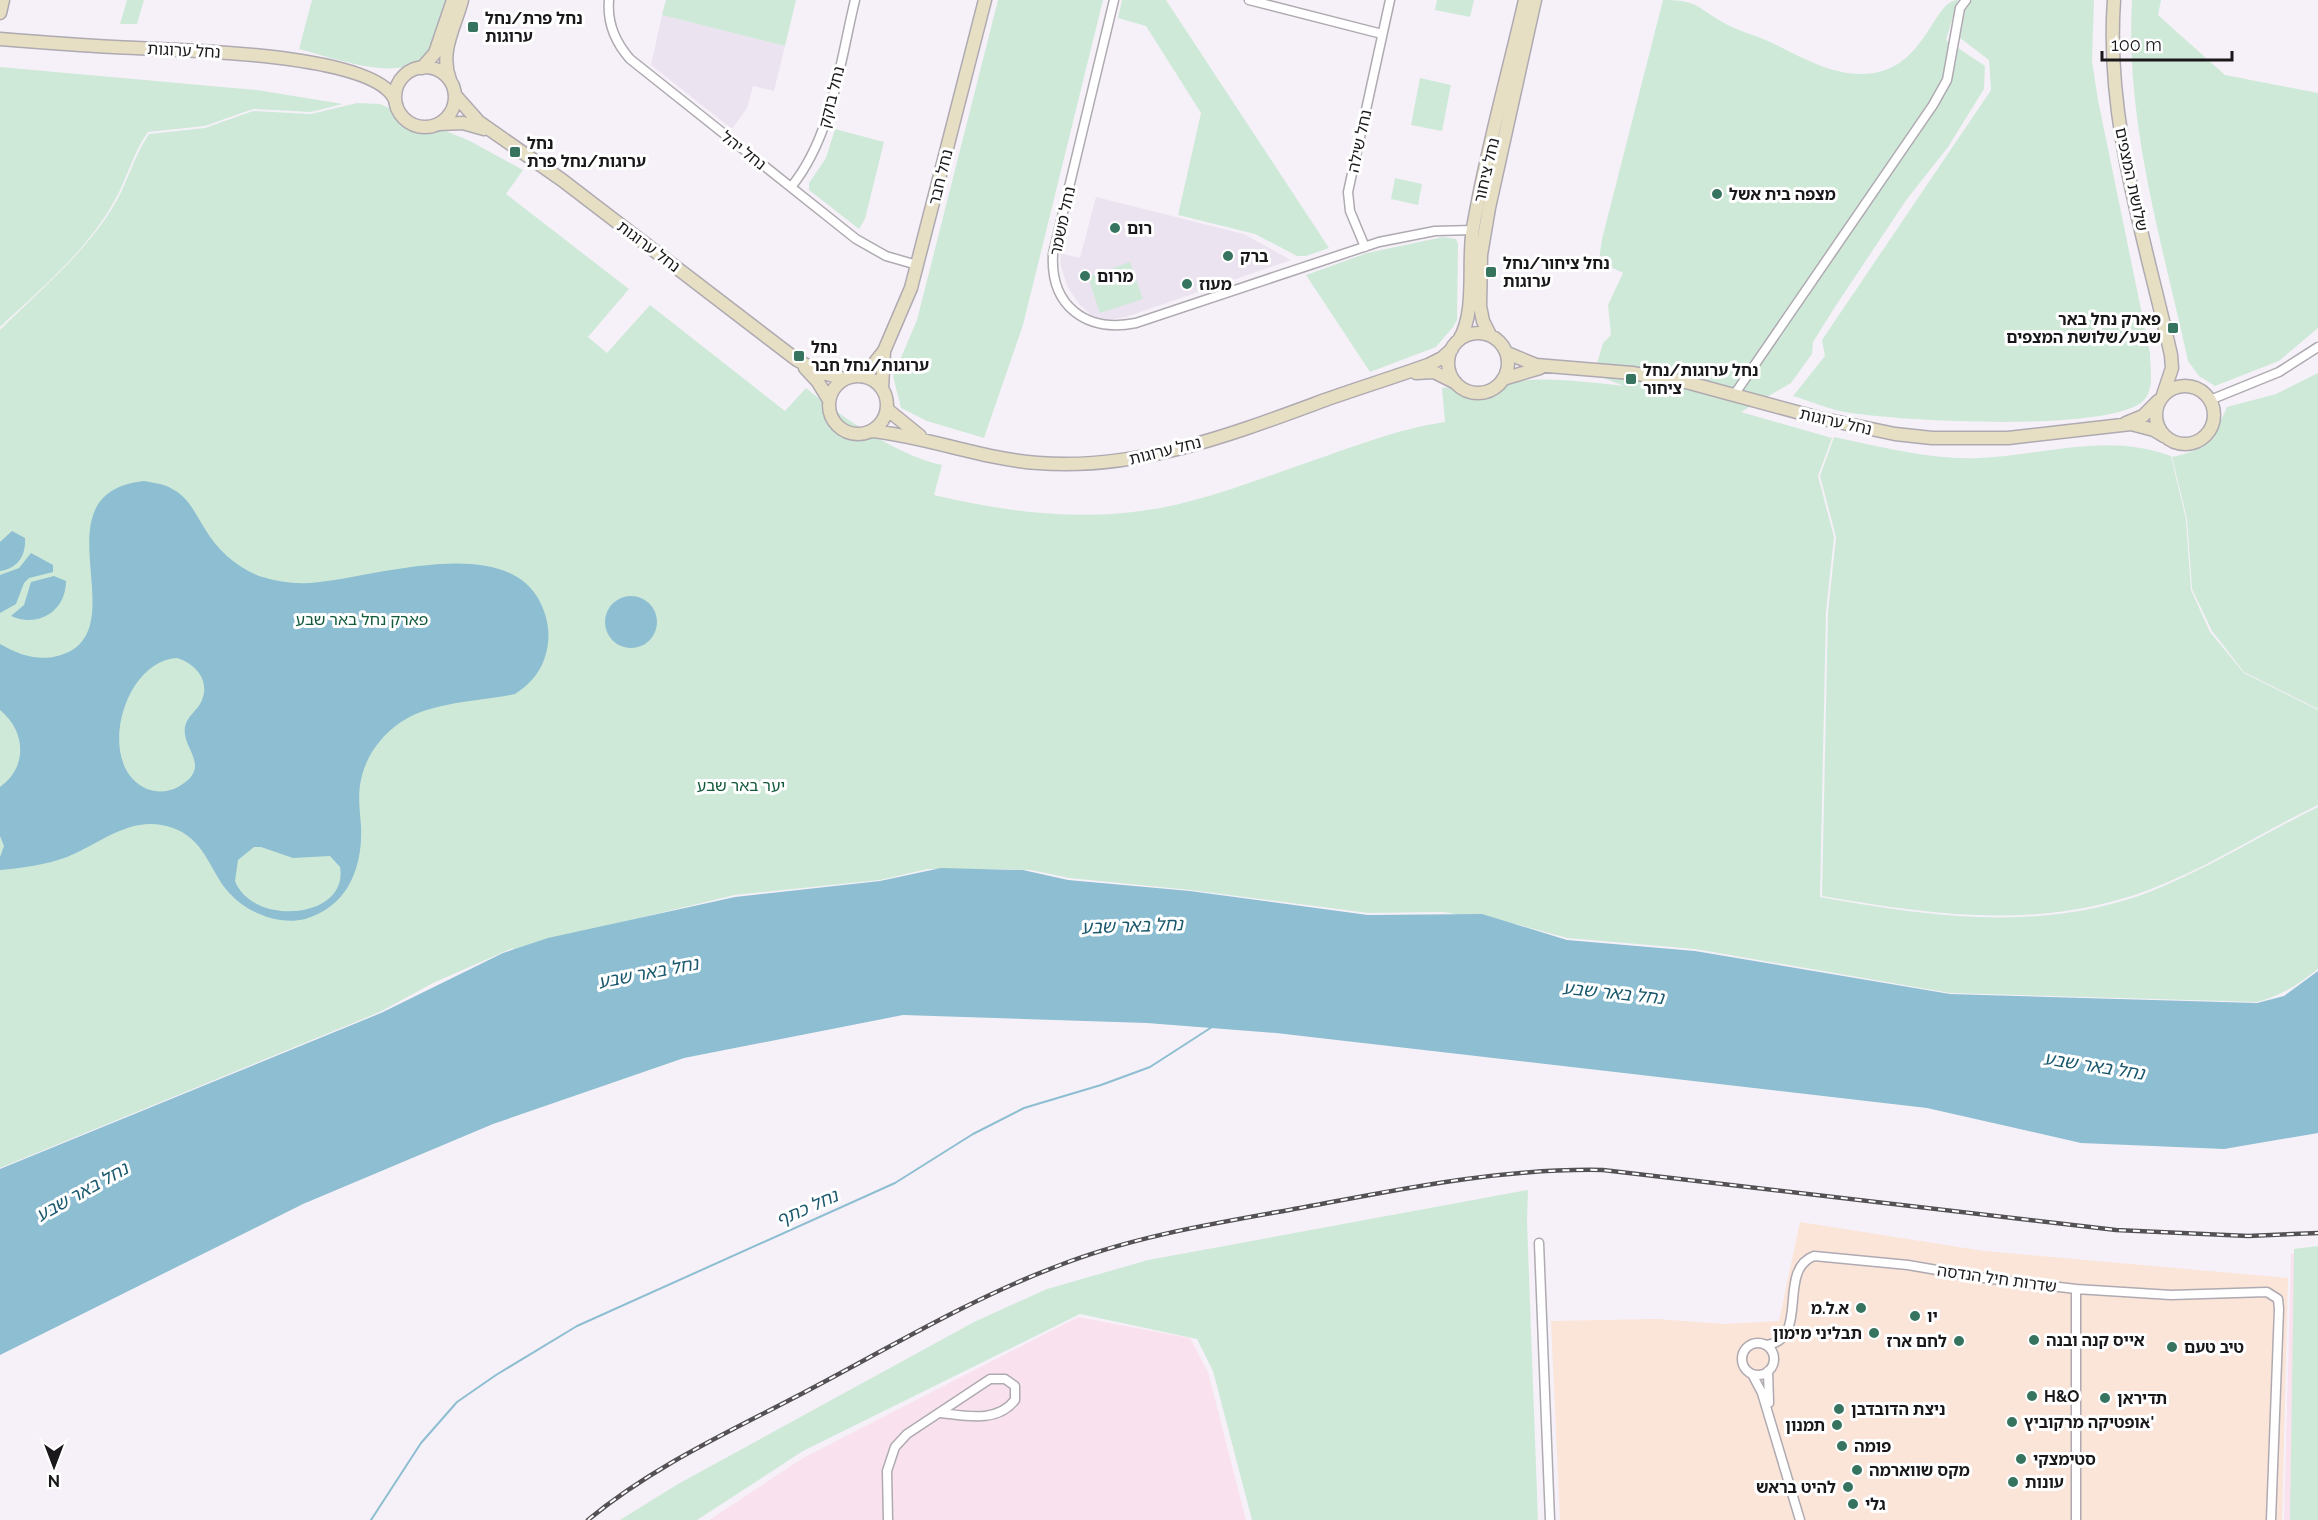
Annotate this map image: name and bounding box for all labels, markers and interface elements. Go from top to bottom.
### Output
place label: נחל פרת/נחל ערוגות [485,9,583,46]
marker: נחל פרת/נחל ערוגות [466,20,480,34]
scale bar [2102,24,2232,62]
text: 100 m [2111,34,2162,55]
street label: נחל ערוגות [147,39,221,62]
street label: נחל בוקק [815,64,848,130]
street label: נחל שילה [1344,108,1375,174]
street label: שלושת המצפים [2111,126,2152,233]
street label: נחל יהל [717,127,770,174]
place label: נחל ערוגות/נחל פרת [527,134,646,171]
street label: נחל ציחור [1470,136,1503,204]
marker: נחל ערוגות/נחל פרת [508,145,522,159]
street label: נחל חבר [924,147,957,207]
street label: נחל משמר [1046,185,1079,257]
place label: מצפה בית אשל [1729,185,1836,204]
marker: מצפה בית אשל [1710,187,1724,201]
street label: נחל ערוגות [614,217,684,276]
place label: רום [1127,219,1152,238]
marker: רום [1108,221,1122,235]
place label: ברק [1240,247,1269,266]
marker: ברק [1221,249,1235,263]
place label: נחל ציחור/נחל ערוגות [1503,254,1610,291]
marker: נחל ציחור/נחל ערוגות [1484,265,1498,279]
place label: מרום [1097,267,1133,286]
marker: מרום [1078,269,1092,283]
place label: מעוז [1199,275,1232,294]
marker: מעוז [1180,277,1194,291]
place label: פארק נחל באר שבע/שלושת המצפים [2006,310,2161,347]
marker: פארק נחל באר שבע/שלושת המצפים [2166,321,2180,335]
place label: נחל ערוגות/נחל חבר [811,338,929,375]
marker: נחל ערוגות/נחל חבר [792,349,806,363]
place label: נחל ערוגות/נחל ציחור [1643,361,1758,398]
marker: נחל ערוגות/נחל ציחור [1624,372,1638,386]
street label: נחל ערוגות [1798,404,1874,439]
street label: נחל ערוגות [1127,432,1203,469]
park label: פארק נחל באר שבע [296,610,428,629]
park label: יער באר שבע [697,776,785,795]
water label: נחל באר שבע [1081,913,1184,938]
water label: נחל באר שבע [596,952,701,993]
water label: נחל באר שבע [1561,977,1666,1008]
water label: נחל באר שבע [2042,1047,2147,1084]
water label: נחל באר שבע [32,1157,132,1225]
water label: נחל כתף [773,1184,842,1230]
street label: שדרות חיל הנדסה [1936,1261,2058,1296]
place label: א.ל.מ [1811,1299,1849,1318]
marker: א.ל.מ [1854,1301,1868,1315]
place label: יו [1927,1307,1938,1326]
marker: יו [1908,1309,1922,1323]
place label: תבליני מימון [1773,1324,1862,1343]
marker: תבליני מימון [1867,1326,1881,1340]
place label: אייס קנה ובנה [2046,1331,2145,1350]
place label: לחם ארז [1887,1332,1947,1351]
marker: אייס קנה ובנה [2027,1333,2041,1347]
marker: לחם ארז [1952,1334,1966,1348]
place label: טיב טעם [2184,1338,2244,1357]
marker: טיב טעם [2165,1340,2179,1354]
place label: H&O [2044,1387,2079,1406]
marker: H&O [2025,1389,2039,1403]
place label: תדיראן [2117,1389,2167,1408]
marker: תדיראן [2098,1391,2112,1405]
place label: ניצת הדובדבן [1851,1400,1945,1419]
marker: ניצת הדובדבן [1832,1402,1846,1416]
place label: אופטיקה מרקוביץ' [2024,1413,2154,1432]
marker: אופטיקה מרקוביץ' [2005,1415,2019,1429]
place label: תמנון [1785,1416,1825,1435]
marker: תמנון [1830,1418,1844,1432]
north arrow [24,1436,84,1496]
place label: פומה [1854,1437,1891,1456]
marker: פומה [1835,1439,1849,1453]
place label: סטימצקי [2033,1450,2096,1469]
marker: סטימצקי [2014,1452,2028,1466]
place label: מקס שווארמה [1869,1461,1970,1480]
marker: מקס שווארמה [1850,1463,1864,1477]
text: N [48,1471,60,1490]
place label: עונות [2025,1473,2064,1492]
marker: עונות [2006,1475,2020,1489]
place label: להיט בראש [1756,1478,1836,1497]
marker: להיט בראש [1841,1480,1855,1494]
place label: גלי [1865,1495,1886,1514]
marker: גלי [1846,1497,1860,1511]

